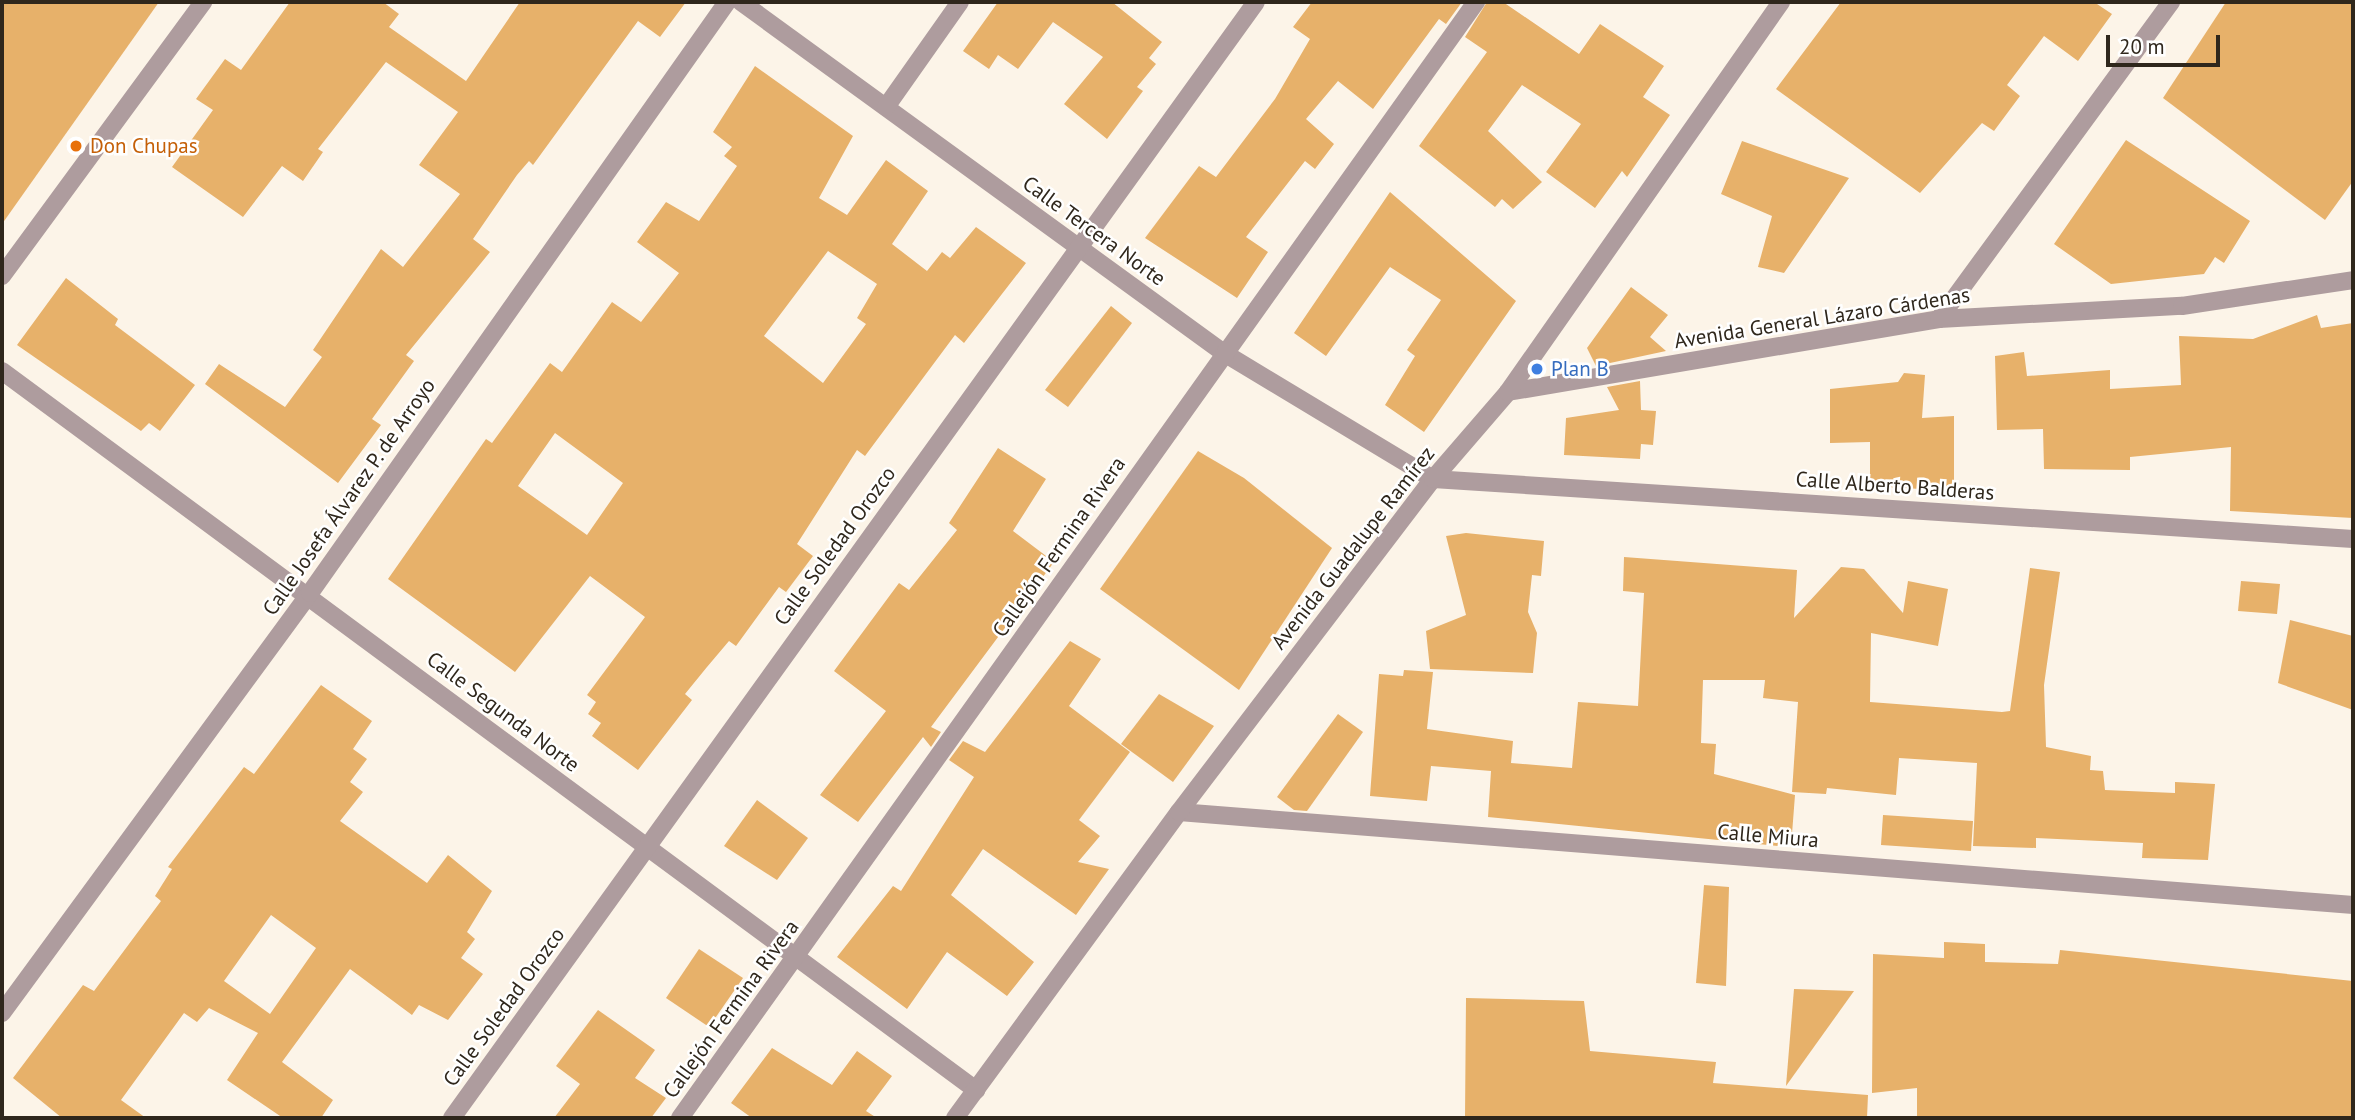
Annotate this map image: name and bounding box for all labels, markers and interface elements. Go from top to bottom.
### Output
scale bar [2110,21,2224,65]
text: 20 m [2119,33,2165,60]
place label: Don Chupas [90,133,197,159]
marker: Don Chupas [68,138,84,154]
street label: Calle Tercera Norte [1017,171,1171,291]
street label: Avenida General Lázaro Cárdenas [1672,282,1972,354]
place label: Plan B [1551,356,1609,382]
marker: Plan B [1529,361,1545,377]
street label: Calle Josefa Álvarez P. de Arroyo [256,372,442,622]
street label: Avenida Guadalupe Ramírez [1266,442,1440,654]
street label: Callejón Fermina Rivera [987,452,1131,642]
street label: Calle Soledad Orozco [769,462,901,630]
street label: Calle Alberto Balderas [1795,466,1995,506]
street label: Calle Segunda Norte [422,646,584,778]
street label: Calle Miura [1716,819,1820,853]
street label: Callejón Fermina Rivera [658,915,804,1103]
street label: Calle Soledad Orozco [438,923,570,1091]

